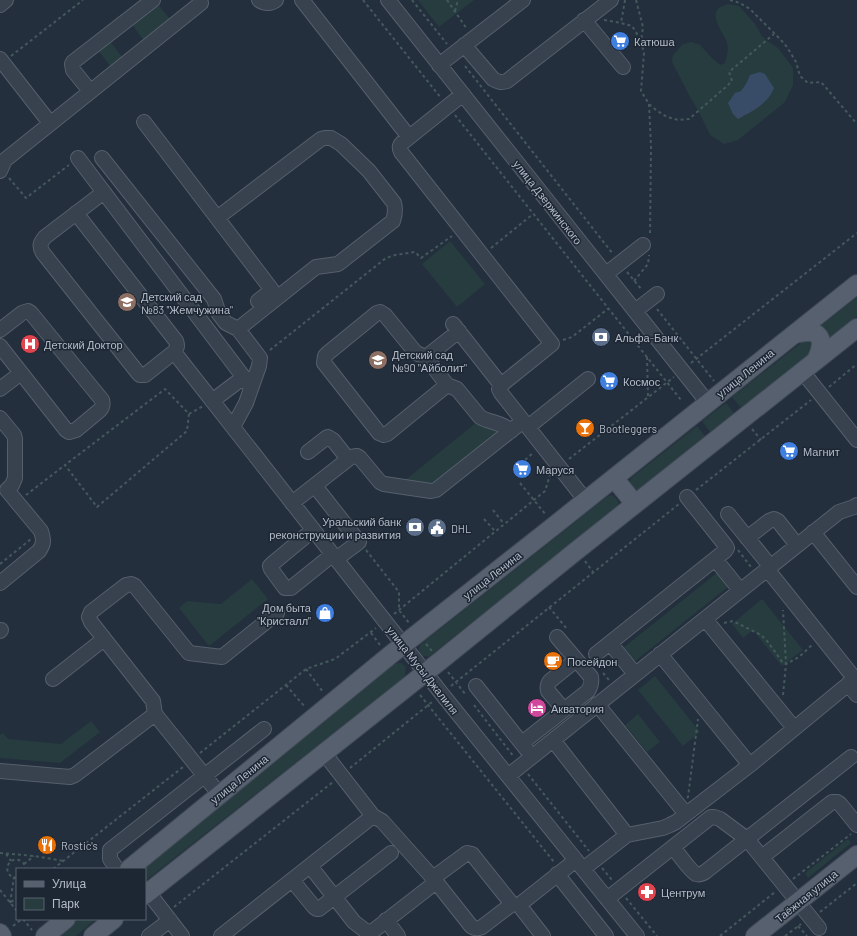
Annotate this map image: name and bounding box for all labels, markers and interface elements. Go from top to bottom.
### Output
supermarket icon: Катюша [609,30,631,52]
place label: Катюша [634,35,675,48]
street label: улица Дзержинского [511,157,585,247]
place label: Детский сад №83 "Жемчужина" [141,290,233,316]
school or university icon: Детский сад №83 "Жемчужина" [116,291,138,313]
bank icon: Альфа-Банк [590,326,612,348]
place label: Альфа-Банк [615,331,678,344]
hospital icon: Детский Доктор [19,333,41,355]
place label: Детский Доктор [44,338,123,351]
street label: улица Ленина [714,345,777,400]
place label: Детский сад №90 "Айболит" [392,348,467,374]
school or university icon: Детский сад №90 "Айболит" [367,349,389,371]
supermarket icon: Космос [598,370,620,392]
place label: Космос [623,375,661,388]
bar icon: Bootleggers [574,417,596,439]
place label: Bootleggers [599,422,657,435]
supermarket icon: Магнит [778,440,800,462]
place label: Магнит [803,445,840,458]
supermarket icon: Маруся [511,458,533,480]
place label: Маруся [536,463,574,476]
place label: Уральский банк реконструкции и развития [269,515,401,541]
bank icon: Уральский банк реконструкции и развития [404,516,426,538]
public building icon: DHL [426,517,448,539]
place label: DHL [451,522,471,535]
street label: улица Ленина [460,548,524,602]
place label: Дом быта "Кристалл" [257,601,312,627]
shop icon: Дом быта "Кристалл" [314,602,336,624]
street label: улица Мусы Джалиля [384,623,462,717]
cafe icon: Посейдон [542,650,564,672]
place label: Посейдон [567,655,617,668]
hotel icon: Акватория [526,697,548,719]
place label: Акватория [551,702,604,715]
street label: улица Ленина [208,751,271,806]
restaurant icon: Rostic's [36,834,58,856]
place label: Rostic's [61,839,98,852]
street label: Таёжная улица [772,866,840,925]
legend [16,868,146,920]
text: Улица [52,876,86,891]
pharmacy icon: Центрум [636,881,658,903]
place label: Центрум [661,886,705,899]
text: Парк [52,896,80,911]

